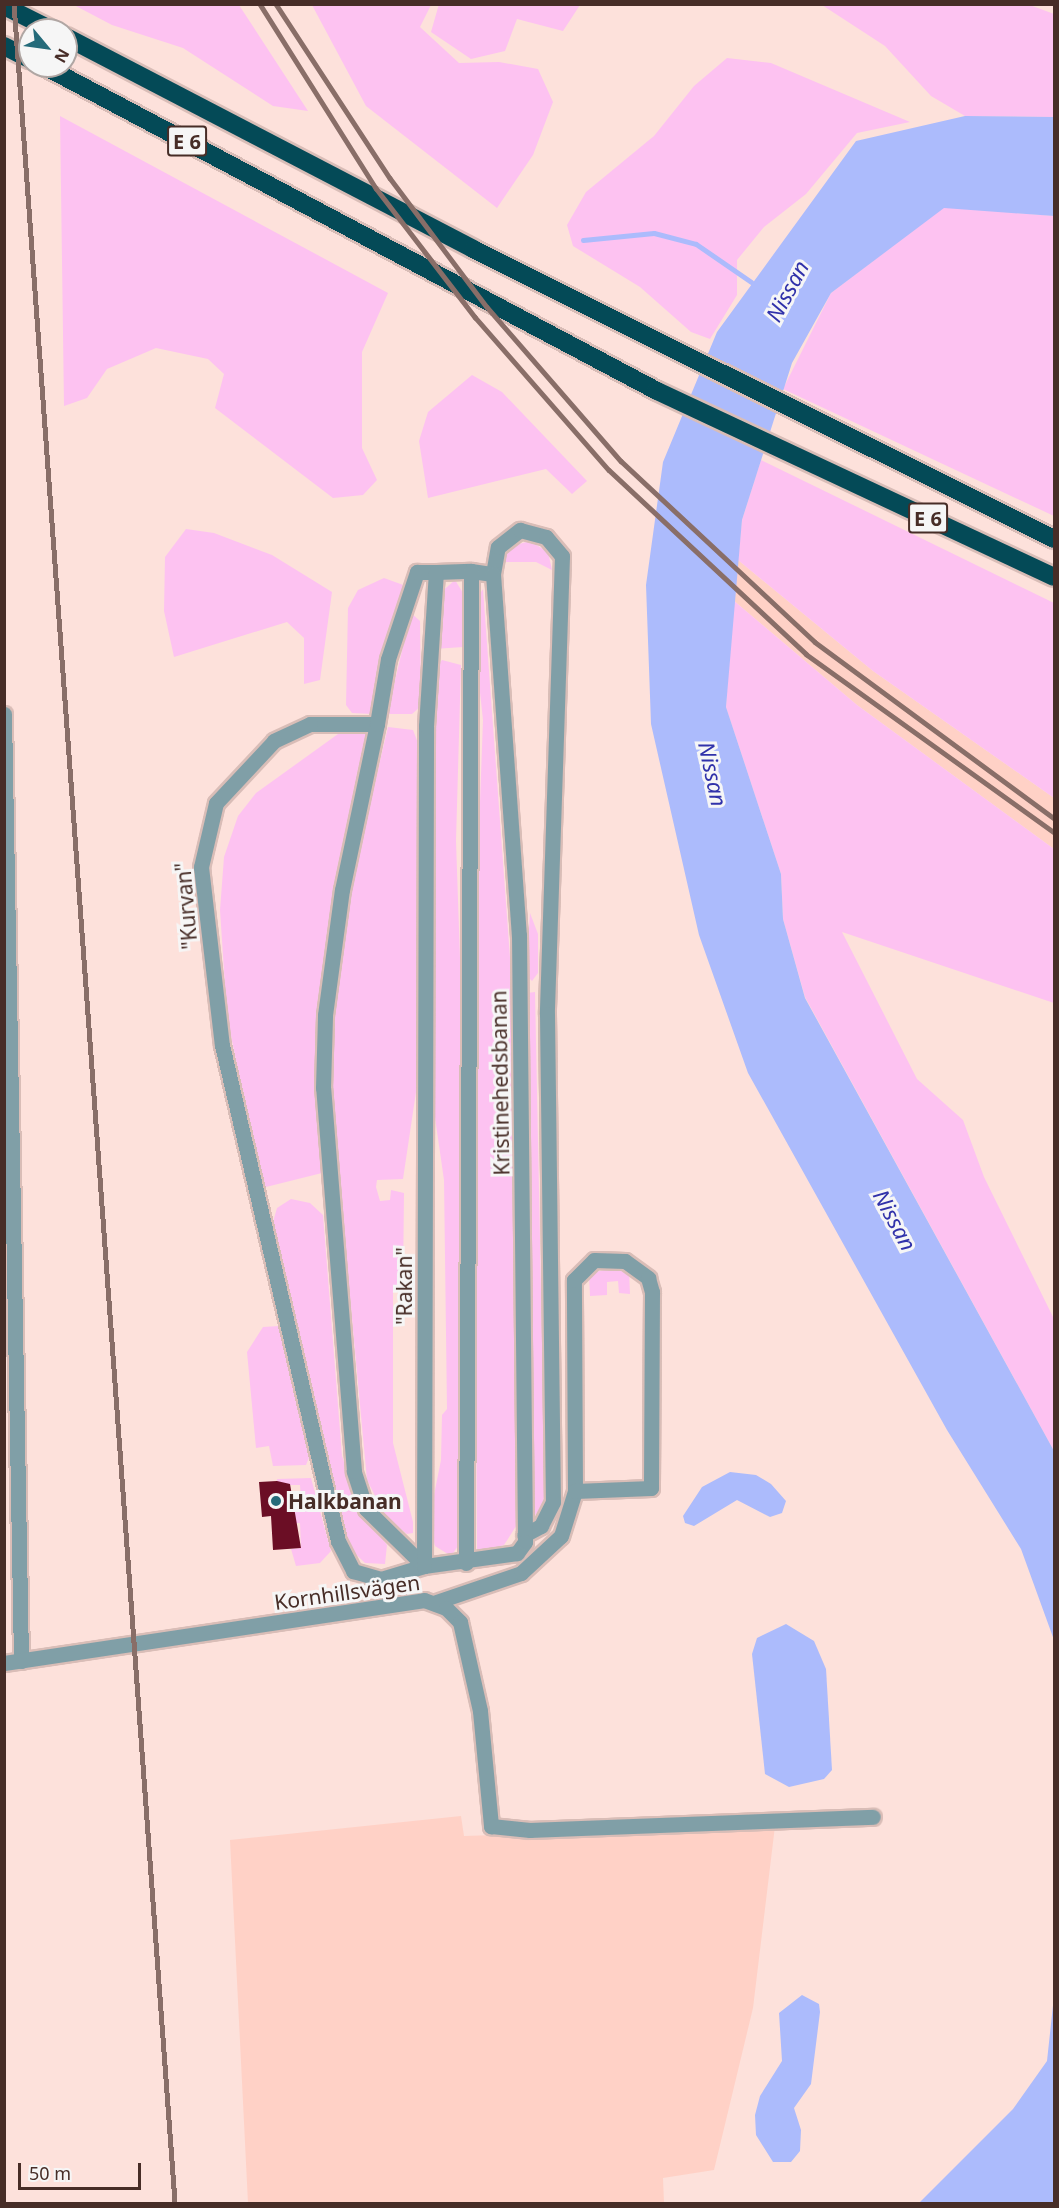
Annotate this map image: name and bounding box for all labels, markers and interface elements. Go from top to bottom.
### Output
north arrow [18,18,78,78]
text: N [49,45,75,67]
road number: E 6 [166,124,208,158]
water label: Nissan [760,256,814,326]
road number: E 6 [907,501,949,535]
water label: Nissan [693,739,733,809]
street label: "Kurvan" [170,862,202,950]
street label: Kristinehedsbanan [486,990,514,1176]
water label: Nissan [868,1185,922,1255]
street label: "Rakan" [391,1247,417,1325]
place label: Halkbanan [288,1488,402,1514]
marker: Halkbanan [269,1494,283,1508]
street label: Kornhillsvägen [273,1569,421,1615]
scale bar [21,2151,144,2189]
text: 50 m [29,2161,71,2185]

